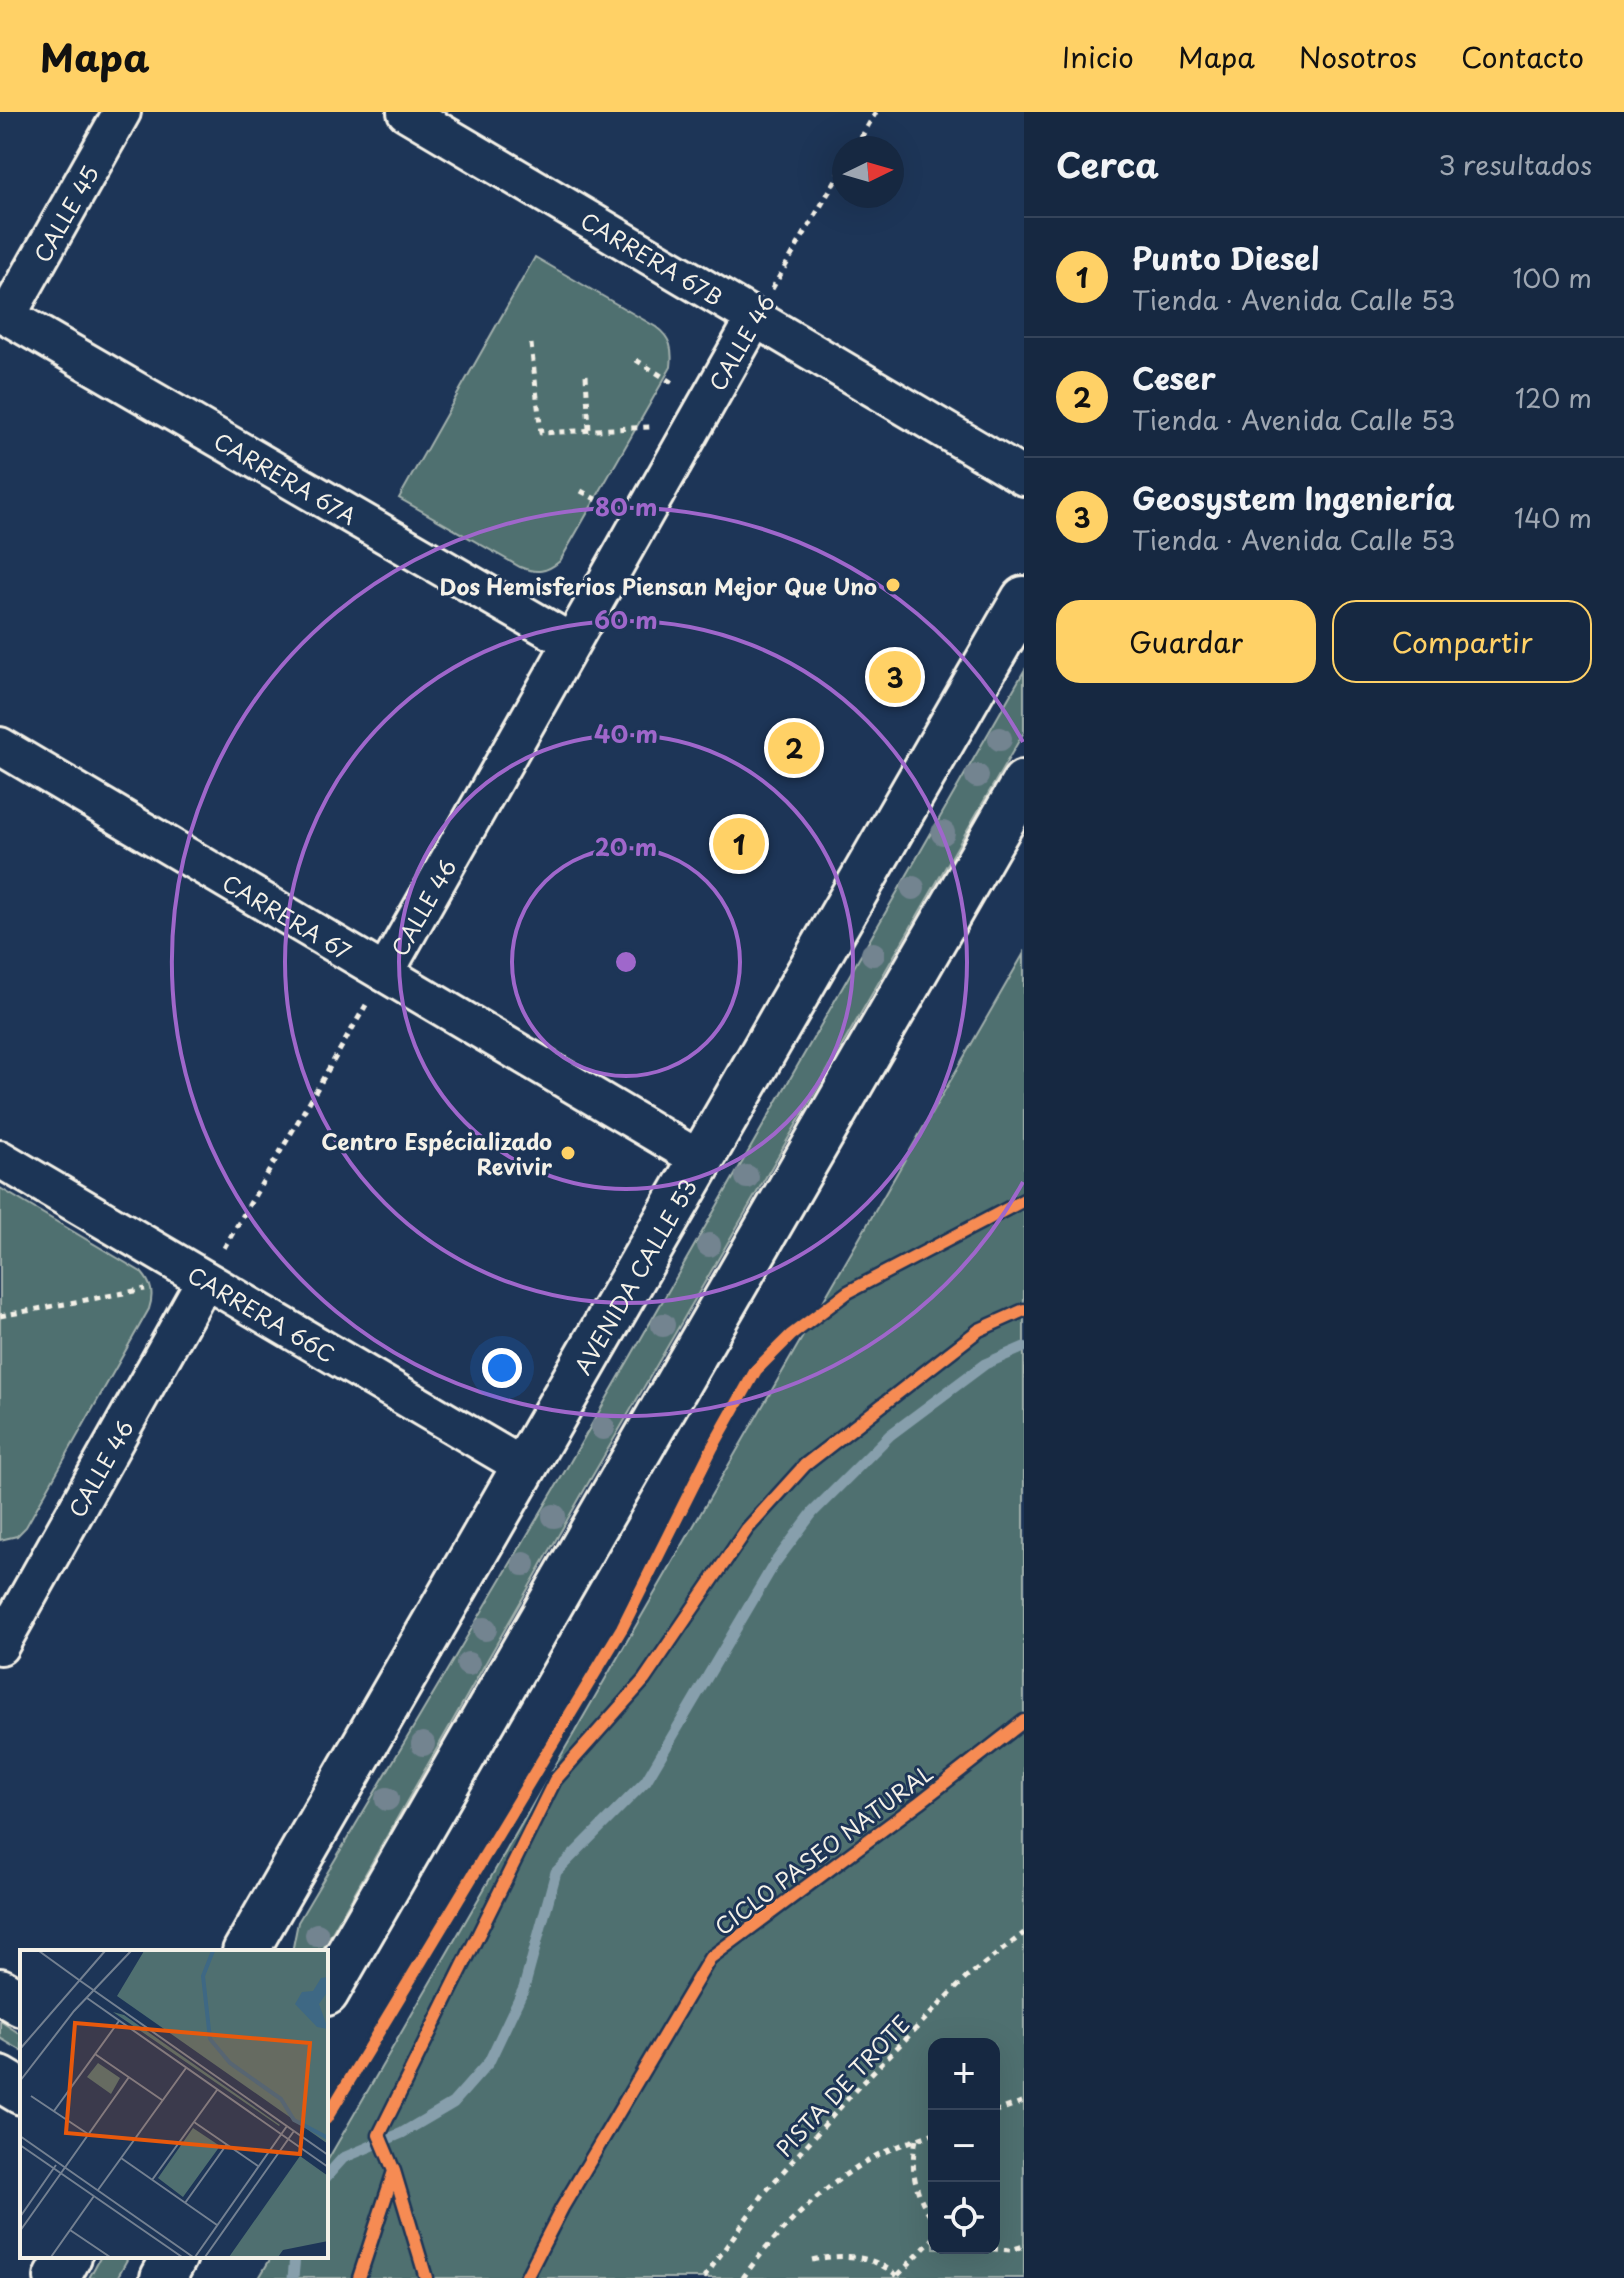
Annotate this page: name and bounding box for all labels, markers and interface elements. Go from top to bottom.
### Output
text: Mapa [40,28,150,85]
text: Inicio [1062,35,1134,78]
text: Mapa [1178,35,1255,78]
text: Nosotros [1299,35,1417,78]
text: Contacto [1461,35,1584,78]
north arrow [832,136,904,208]
text: Cerca [1056,138,1159,190]
text: 3 resultados [1438,145,1592,184]
street label: CALLE 45 [24,159,105,268]
street label: CARRERA 67B [575,203,729,312]
text: Punto Diesel [1132,235,1319,280]
text: 1 [1076,258,1088,297]
text: 100 m [1512,258,1592,297]
text: Tienda · Avenida Calle 53 [1132,280,1455,319]
street label: CALLE 46 [700,288,782,396]
text: Ceser [1132,355,1216,400]
text: 2 [1073,378,1091,417]
text: 120 m [1515,378,1592,417]
text: Tienda · Avenida Calle 53 [1132,400,1455,439]
street label: CARRERA 67A [208,423,363,531]
text: Geosystem Ingeniería [1132,475,1455,520]
text: 80 m [595,488,657,524]
text: 3 [1073,498,1091,537]
text: 140 m [1514,498,1592,537]
text: Tienda · Avenida Calle 53 [1132,520,1455,559]
place label: Dos Hemisferios Piensan Mejor Que Uno [440,569,877,602]
marker: Dos Hemisferios Piensan Mejor Que Uno [884,576,902,594]
button: Guardar [1056,600,1316,683]
button: Compartir [1332,600,1592,683]
text: 60 m [594,601,658,637]
pin: 3 [869,647,921,707]
text: 40 m [594,715,658,751]
pin: 2 [768,718,820,778]
pin: 1 [713,814,765,874]
text: 20 m [595,828,657,864]
street label: CALLE 46 [382,852,463,961]
street label: CARRERA 67 [217,865,358,967]
centre of rings [612,948,640,976]
place label: Centro Espécializado Revivir [321,1124,553,1182]
marker: Centro Espécializado Revivir [559,1144,577,1162]
street label: AVENIDA CALLE 53 [565,1172,704,1380]
street label: CARRERA 66C [182,1257,342,1369]
your location [482,1348,522,1388]
street label: CALLE 46 [59,1413,140,1523]
street label: CICLO PASEO NATURAL [707,1756,939,1942]
inset map [20,1950,328,2258]
street label: PISTA DE TROTE [767,2007,917,2163]
map controls [928,2038,1000,2254]
button: + [928,2038,1000,2110]
button: − [928,2110,1000,2182]
button: locate [928,2182,1000,2254]

